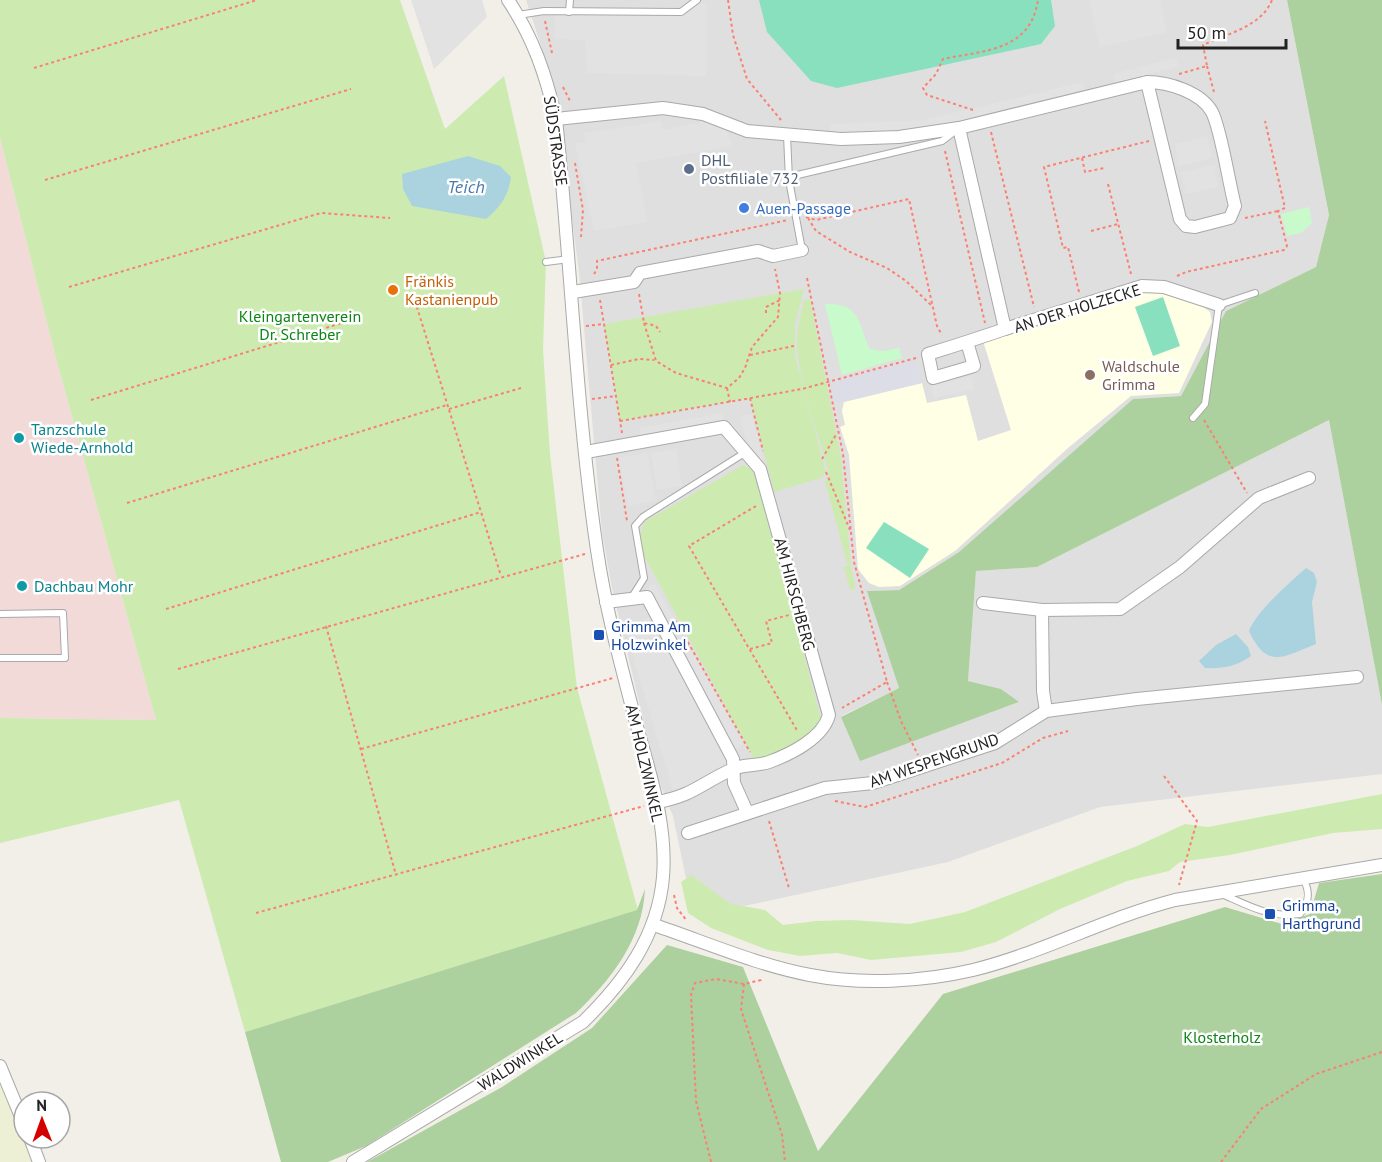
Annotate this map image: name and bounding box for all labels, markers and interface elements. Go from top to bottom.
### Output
scale bar [1178,12,1286,50]
text: 50 m [1187,21,1226,44]
street label: SÜDSTRASSE [540,95,572,187]
place label: DHL Postfiliale 732 [701,150,799,188]
marker: DHL Postfiliale 732 [682,162,696,176]
water label: Teich [447,175,485,198]
place label: Auen-Passage [756,198,851,218]
marker: Auen-Passage [737,201,751,215]
place label: Fränkis Kastanienpub [405,271,498,309]
street label: AN DER HOLZECKE [1011,279,1143,337]
marker: Fränkis Kastanienpub [386,283,400,297]
park label: Kleingartenverein Dr. Schreber [239,306,361,344]
place label: Waldschule Grimma [1102,356,1180,394]
marker: Waldschule Grimma [1083,368,1097,382]
place label: Tanzschule Wiede-Arnhold [31,419,133,457]
marker: Tanzschule Wiede-Arnhold [12,431,26,445]
street label: AM HIRSCHBERG [770,535,820,653]
place label: Dachbau Mohr [34,576,134,596]
marker: Dachbau Mohr [15,579,29,593]
place label: Grimma Am Holzwinkel [611,616,691,654]
marker: Grimma Am Holzwinkel [592,628,606,642]
street label: AM HOLZWINKEL [622,702,668,824]
street label: AM WESPENGRUND [867,728,1001,792]
place label: Grimma, Harthgrund [1282,895,1361,933]
marker: Grimma, Harthgrund [1263,907,1277,921]
street label: WALDWINKEL [474,1027,566,1095]
park label: Klosterholz [1183,1027,1261,1047]
north arrow [12,1090,72,1150]
text: N [36,1095,47,1115]

